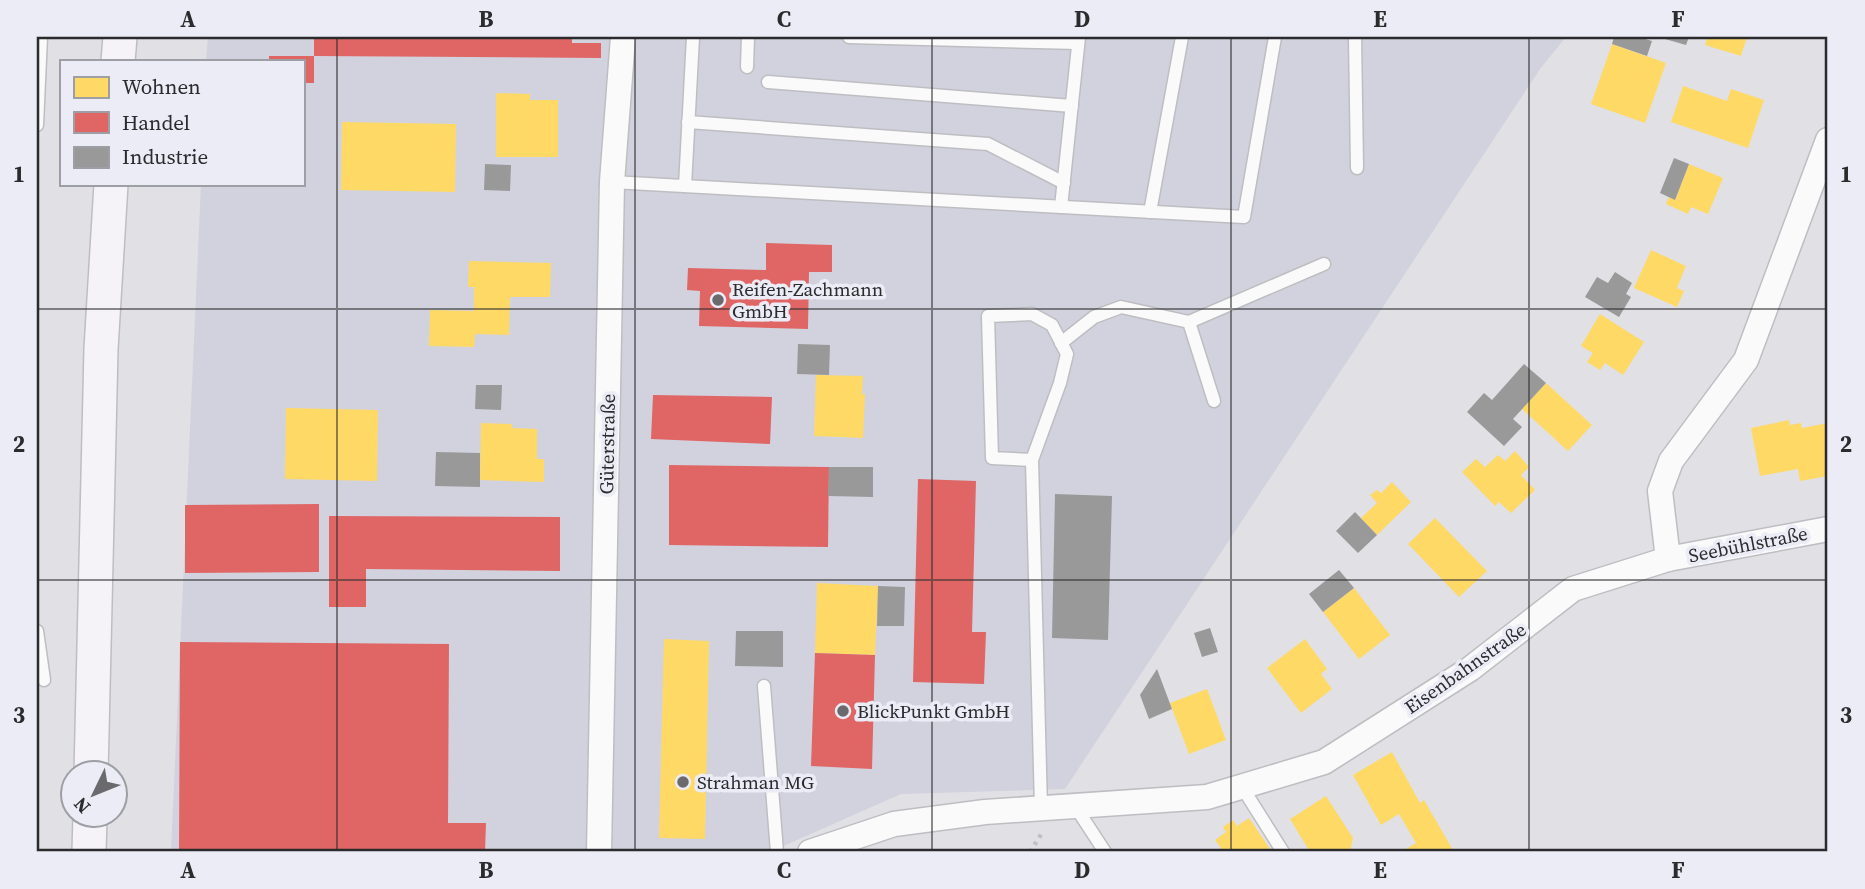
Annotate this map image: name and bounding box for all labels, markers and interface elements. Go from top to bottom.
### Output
text: A [180,3,196,35]
text: B [479,3,494,35]
text: C [777,3,791,35]
text: D [1074,3,1090,35]
text: E [1373,3,1387,35]
text: F [1671,3,1685,35]
legend [60,60,304,186]
text: Wohnen [122,72,201,101]
text: Handel [122,108,190,137]
text: Industrie [122,142,208,171]
text: 1 [13,158,25,190]
text: 1 [1840,158,1852,190]
place label: Reifen-Zachmann GmbH [732,276,883,324]
marker: Reifen-Zachmann GmbH [710,292,726,308]
street label: Güterstraße [593,393,621,495]
text: 2 [13,428,25,460]
text: 2 [1840,428,1852,460]
street label: Seebühlstraße [1686,520,1810,568]
street label: Eisenbahnstraße [1399,616,1531,720]
place label: BlickPunkt GmbH [857,698,1010,724]
text: 3 [13,699,25,731]
text: 3 [1840,699,1852,731]
marker: BlickPunkt GmbH [835,703,851,719]
north arrow [60,760,130,830]
place label: Strahman MG [697,769,814,795]
marker: Strahman MG [675,774,691,790]
text: N [67,792,96,820]
text: A [180,854,196,886]
text: B [479,854,494,886]
text: C [777,854,791,886]
text: D [1074,854,1090,886]
text: E [1373,854,1387,886]
text: F [1671,854,1685,886]

